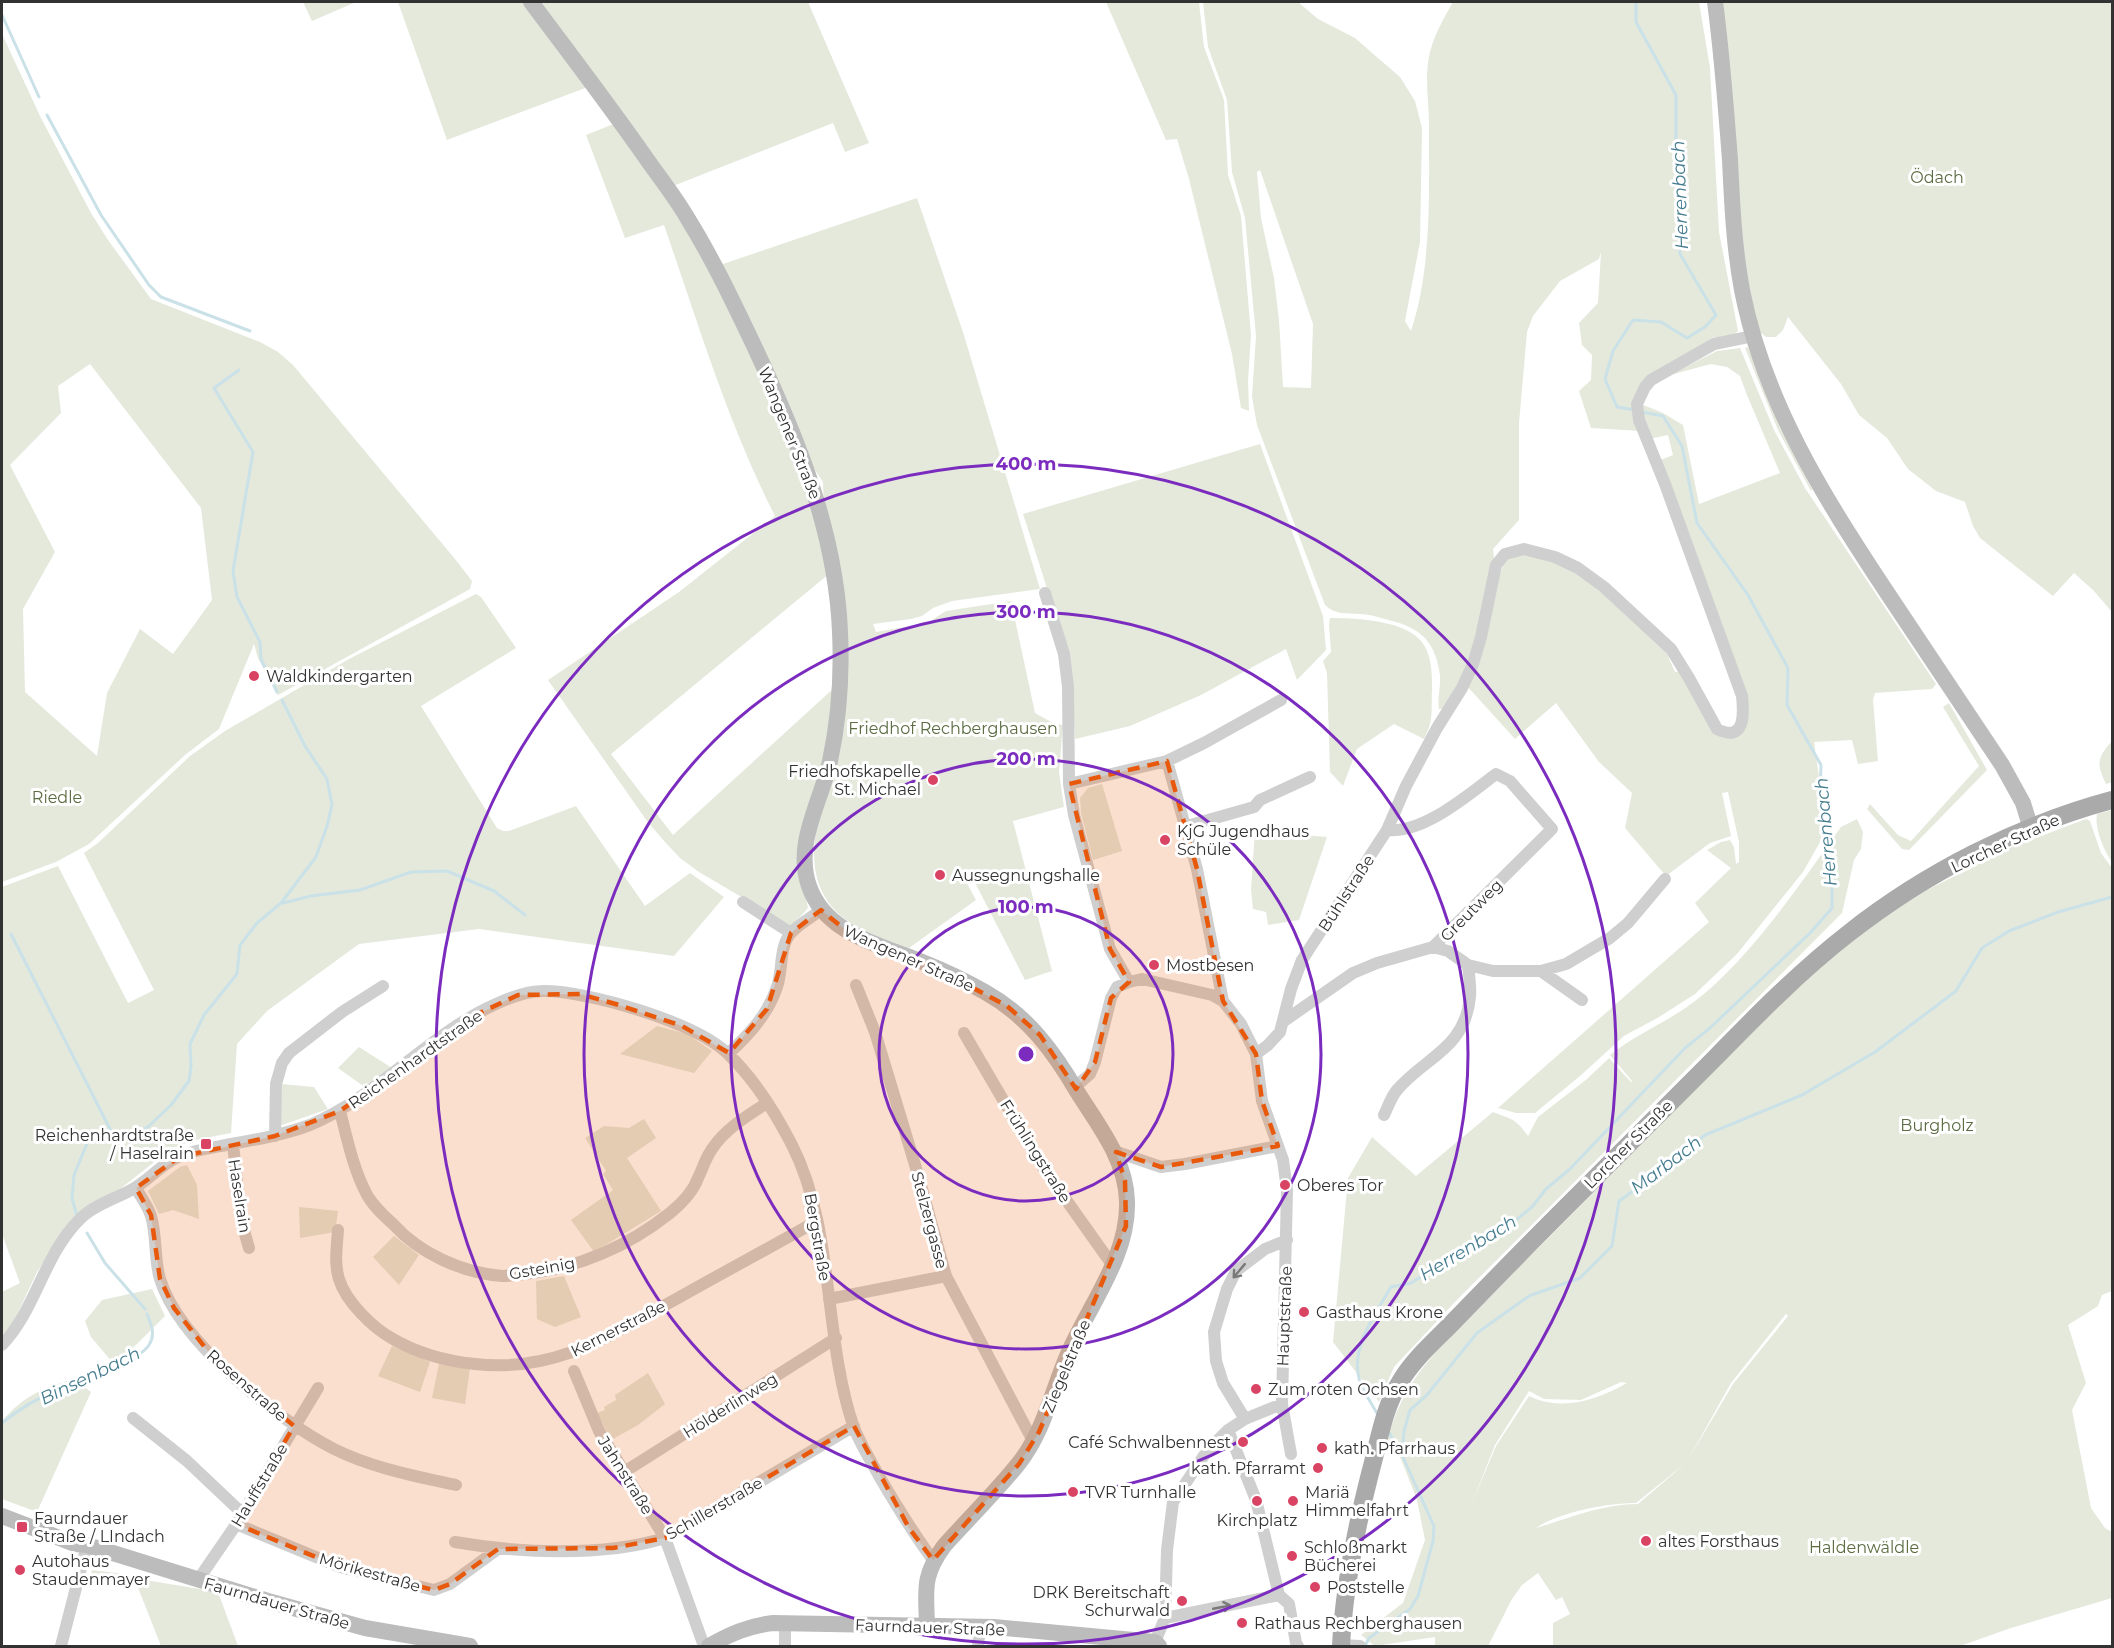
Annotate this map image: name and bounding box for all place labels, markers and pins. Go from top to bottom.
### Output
place label: Waldkindergarten [266,667,413,686]
marker: Waldkindergarten [247,669,261,683]
place label: Friedhofskapelle St. Michael [788,762,921,799]
marker: Friedhofskapelle St. Michael [926,773,940,787]
place label: KjG Jugendhaus Schüle [1177,822,1309,859]
marker: KjG Jugendhaus Schüle [1158,833,1172,847]
place label: Aussegnungshalle [952,866,1100,885]
marker: Aussegnungshalle [933,868,947,882]
place label: Mostbesen [1166,956,1254,975]
marker: Mostbesen [1147,958,1161,972]
centre of rings [1016,1044,1036,1064]
place label: Reichenhardtstraße / Haselrain [35,1126,194,1163]
marker: Reichenhardtstraße / Haselrain [199,1137,213,1151]
place label: Oberes Tor [1297,1176,1384,1195]
marker: Oberes Tor [1278,1178,1292,1192]
place label: Gasthaus Krone [1316,1303,1443,1322]
marker: Gasthaus Krone [1297,1305,1311,1319]
place label: Zum roten Ochsen [1268,1380,1419,1399]
marker: Zum roten Ochsen [1249,1382,1263,1396]
place label: Café Schwalbennest [1068,1433,1231,1452]
marker: Café Schwalbennest [1236,1435,1250,1449]
place label: kath. Pfarrhaus [1334,1439,1456,1458]
marker: kath. Pfarrhaus [1315,1441,1329,1455]
place label: kath. Pfarramt [1191,1459,1307,1478]
marker: kath. Pfarramt [1311,1461,1325,1475]
place label: TVR Turnhalle [1085,1483,1196,1502]
place label: Mariä Himmelfahrt [1305,1483,1409,1520]
marker: TVR Turnhalle [1066,1485,1080,1499]
marker: Kirchplatz [1250,1494,1264,1508]
marker: Mariä Himmelfahrt [1286,1494,1300,1508]
place label: Faurndauer Straße / LIndach [34,1509,165,1546]
place label: Kirchplatz [1217,1511,1297,1530]
marker: Faurndauer Straße / LIndach [15,1520,29,1534]
place label: altes Forsthaus [1658,1532,1779,1551]
marker: altes Forsthaus [1639,1534,1653,1548]
place label: Schloßmarkt Bücherei [1304,1538,1408,1575]
marker: Schloßmarkt Bücherei [1285,1549,1299,1563]
place label: Autohaus Staudenmayer [32,1552,150,1589]
marker: Autohaus Staudenmayer [13,1563,27,1577]
place label: Poststelle [1327,1578,1405,1597]
marker: Poststelle [1308,1580,1322,1594]
place label: DRK Bereitschaft Schurwald [1033,1583,1170,1620]
marker: DRK Bereitschaft Schurwald [1175,1594,1189,1608]
place label: Rathaus Rechberghausen [1254,1614,1462,1633]
marker: Rathaus Rechberghausen [1235,1616,1249,1630]

